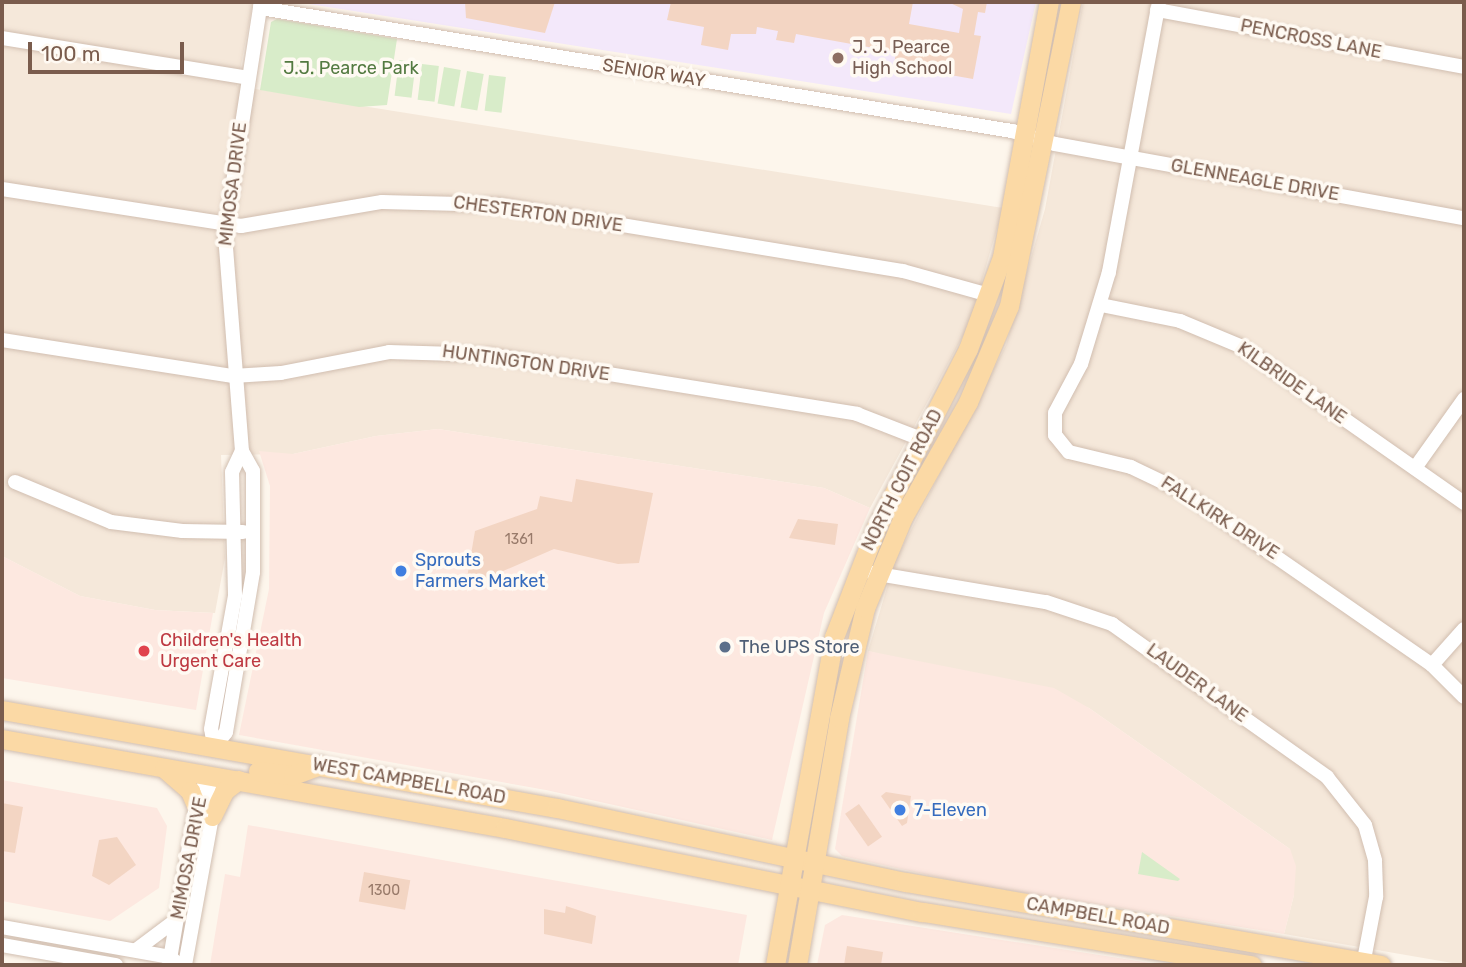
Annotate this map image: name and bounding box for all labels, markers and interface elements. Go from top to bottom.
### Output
street label: PENCROSS LANE [1239,15,1383,63]
scale bar [32,28,187,72]
place label: J. J. Pearce High School [852,37,952,80]
text: 100 m [41,41,100,66]
marker: J. J. Pearce High School [830,50,846,66]
street label: SENIOR WAY [601,54,707,92]
park label: J.J. Pearce Park [283,57,419,79]
street label: MIMOSA DRIVE [215,121,251,247]
street label: GLENNEAGLE DRIVE [1169,155,1341,205]
street label: CHESTERTON DRIVE [452,191,624,237]
street label: KILBRIDE LANE [1233,337,1351,429]
street label: HUNTINGTON DRIVE [441,341,611,385]
street label: NORTH COIT ROAD [857,406,947,554]
street label: FALLKIRK DRIVE [1157,472,1283,564]
house number: 1361 [505,532,533,548]
place label: Sprouts Farmers Market [415,550,545,592]
marker: Sprouts Farmers Market [393,563,409,579]
place label: Children's Health Urgent Care [160,630,302,672]
place label: The UPS Store [739,636,860,658]
marker: The UPS Store [717,639,733,655]
street label: LAUDER LANE [1142,639,1252,727]
marker: Children's Health Urgent Care [134,641,154,661]
street label: WEST CAMPBELL ROAD [310,753,508,809]
street label: MIMOSA DRIVE [166,795,212,921]
place label: 7-Eleven [914,799,987,821]
marker: 7-Eleven [892,802,908,818]
house number: 1300 [368,883,400,899]
street label: CAMPBELL ROAD [1024,893,1172,939]

